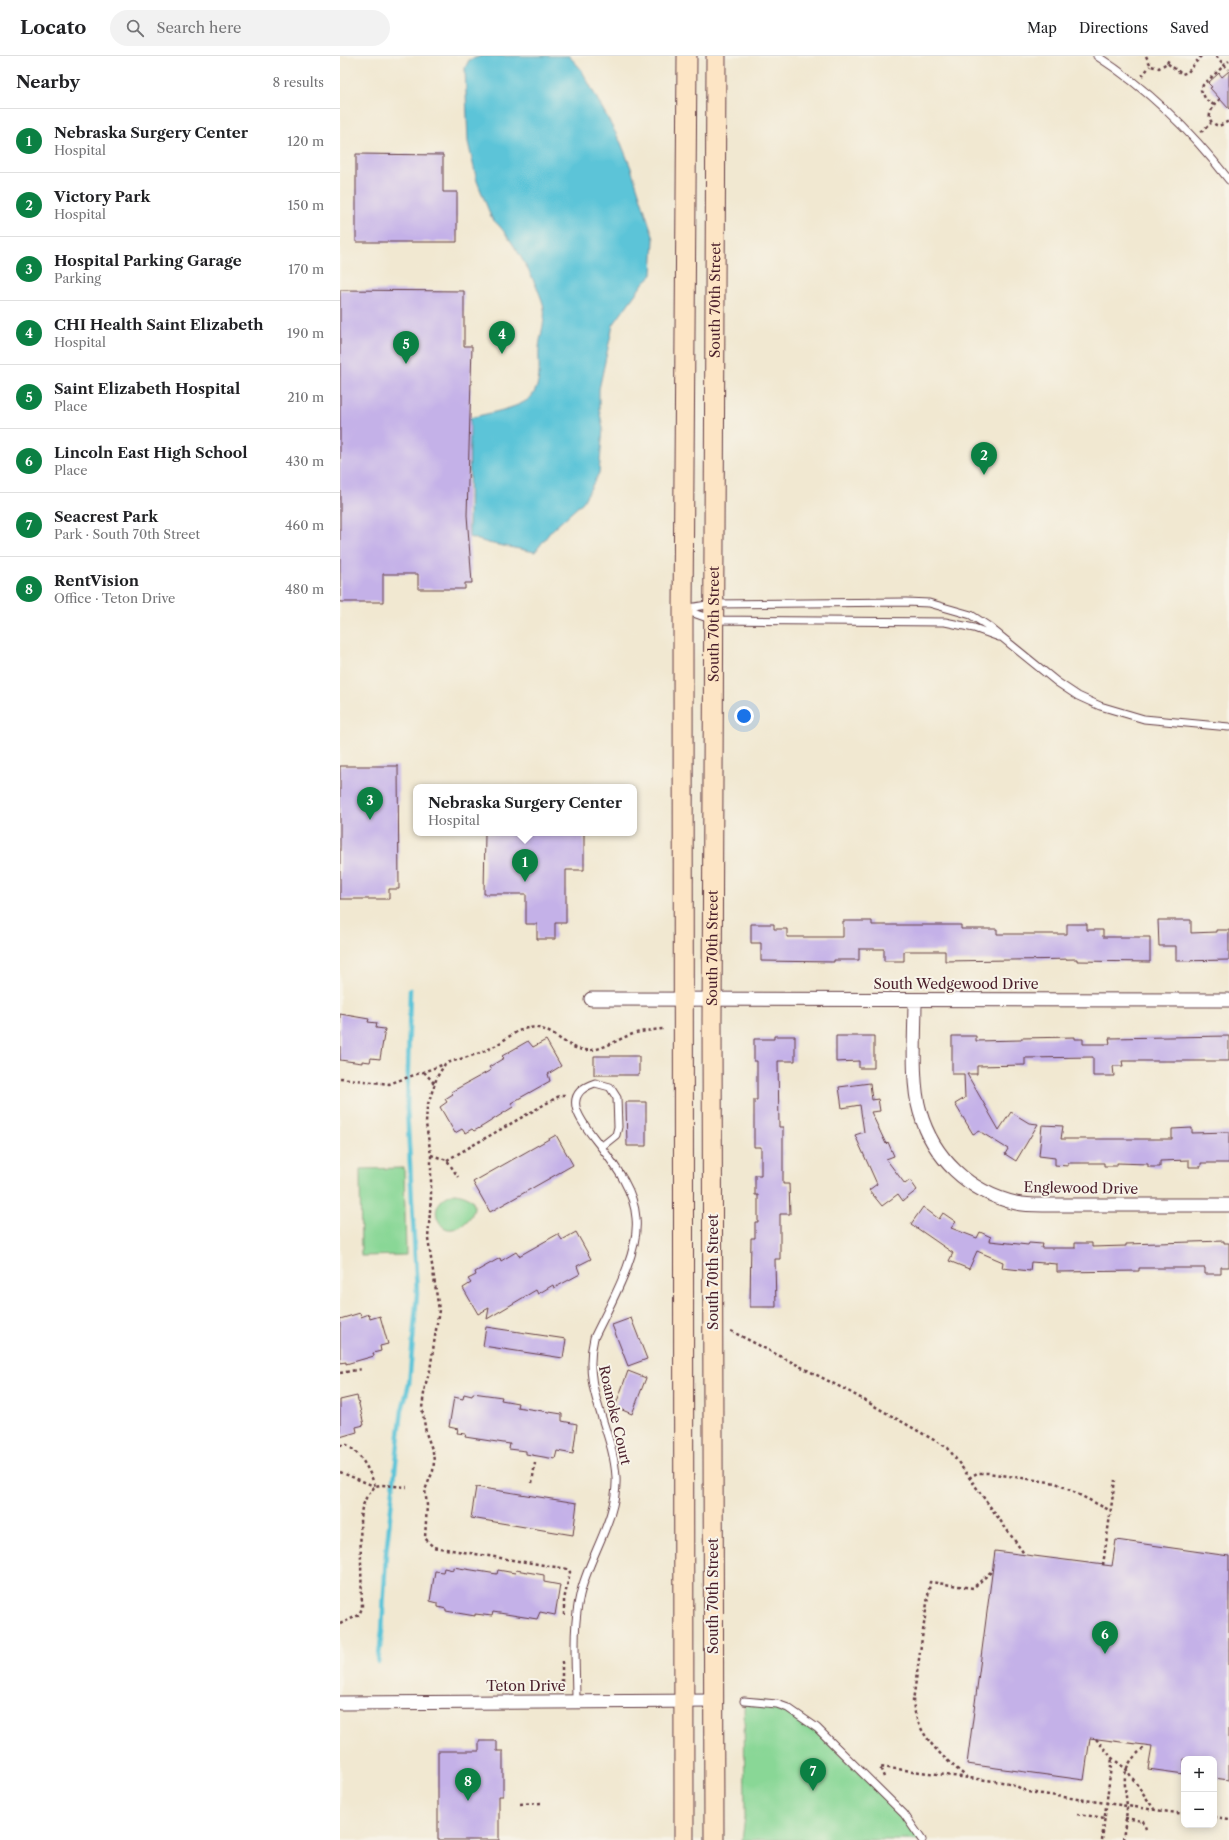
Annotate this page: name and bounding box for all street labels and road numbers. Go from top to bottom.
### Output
street label: South 70th Street [706,242,724,358]
street label: South 70th Street [704,566,723,682]
street label: South 70th Street [703,890,722,1006]
street label: South Wedgewood Drive [874,975,1039,993]
street label: Englewood Drive [1024,1178,1139,1198]
street label: South 70th Street [704,1214,722,1330]
street label: Roanoke Court [595,1364,635,1466]
street label: South 70th Street [704,1538,722,1654]
street label: Teton Drive [486,1677,566,1695]

